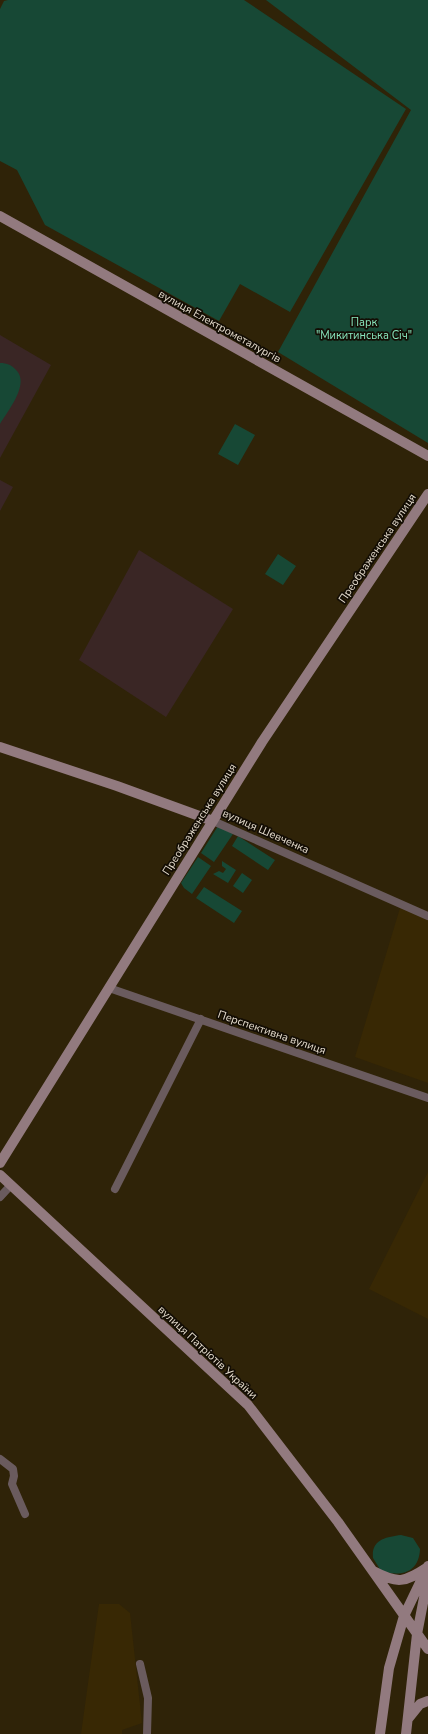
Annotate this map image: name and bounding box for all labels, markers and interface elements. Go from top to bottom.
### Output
street label: вулиця Електрометалургів [156,286,284,366]
park label: Парк "Микитинська Січ" [316,315,412,343]
street label: Преображенська вулиця [335,491,420,606]
street label: Преображенська вулиця [159,760,240,878]
street label: вулиця Шевченка [220,806,312,857]
street label: Перспективна вулиця [216,1007,328,1058]
street label: вулиця Патріотів України [155,1302,261,1402]

